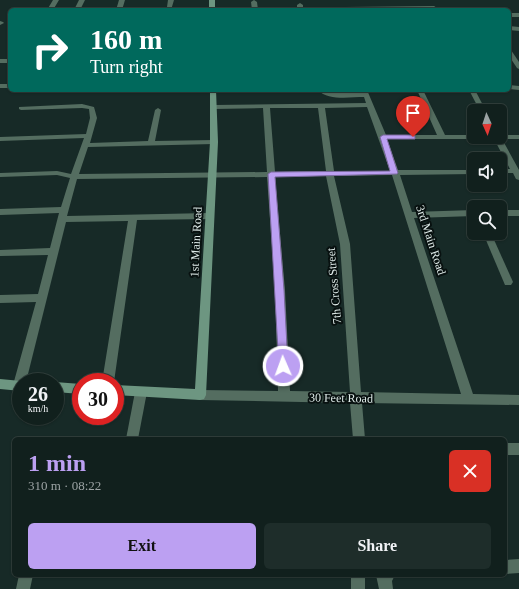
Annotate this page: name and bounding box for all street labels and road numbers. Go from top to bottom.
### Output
street label: 3rd Main Road [413,203,449,277]
street label: 1st Main Road [187,206,205,278]
street label: 7th Cross Street [324,247,344,325]
street label: 30 Feet Road [309,390,373,406]

